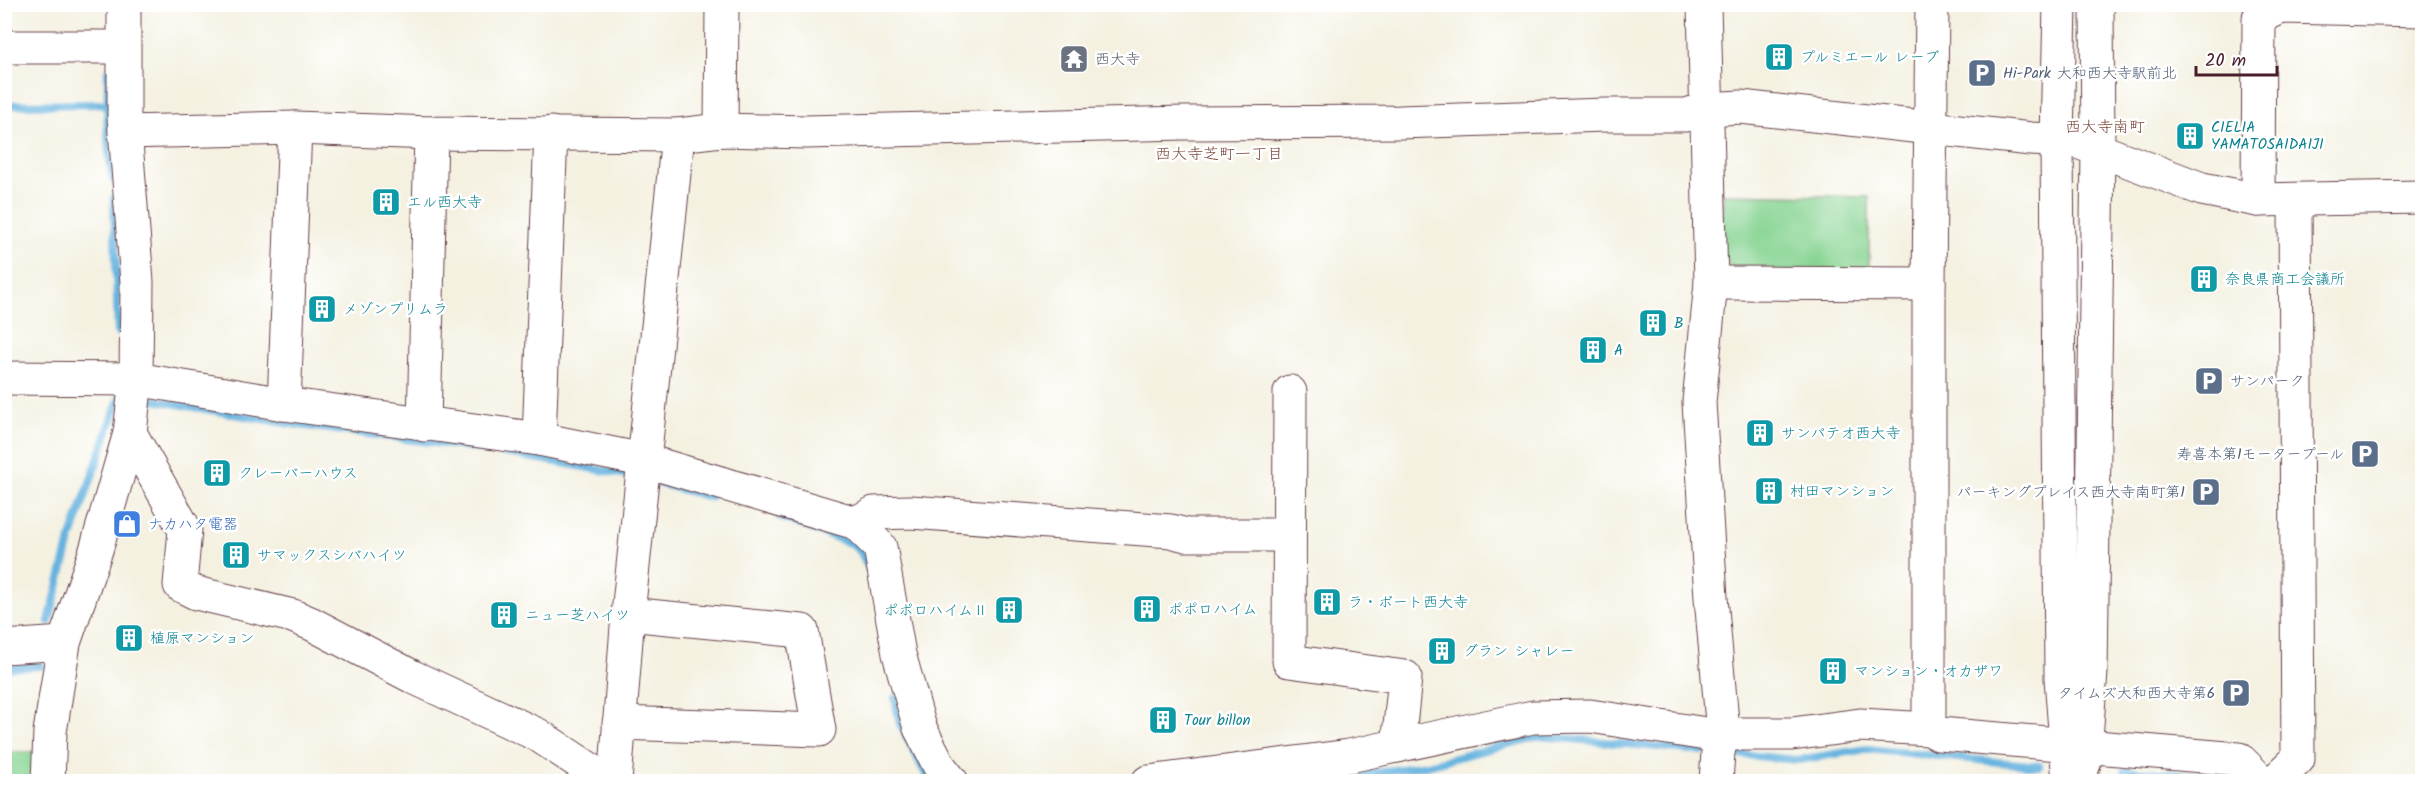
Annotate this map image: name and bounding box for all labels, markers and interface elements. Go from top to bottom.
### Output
scale bar [2196,39,2277,77]
building icon: プルミエール レーブ [1763,41,1795,73]
temple icon: 西大寺 [1058,43,1090,75]
place label: プルミエール レーブ [1800,46,1939,70]
text: 20 m [2205,47,2246,76]
place label: 西大寺 [1095,48,1140,72]
parking icon: Hi-Park 大和西大寺駅前北 [1966,57,1998,89]
place label: Hi-Park 大和西大寺駅前北 [2003,62,2177,86]
district label: 西大寺南町 [2065,115,2145,140]
place label: CIELIA YAMATOSAIDAIJI [2211,116,2324,157]
building icon: CIELIA YAMATOSAIDAIJI [2174,120,2206,152]
district label: 西大寺芝町一丁目 [1155,142,1283,167]
building icon: エル西大寺 [370,186,402,218]
place label: エル西大寺 [407,191,482,215]
building icon: 奈良県商工会議所 [2188,263,2220,295]
place label: 奈良県商工会議所 [2225,268,2345,292]
building icon: メゾンプリムラ [306,293,338,325]
place label: メゾンプリムラ [343,298,448,322]
building icon: B [1637,307,1669,339]
place label: B [1674,312,1684,336]
building icon: A [1577,334,1609,366]
place label: A [1614,339,1623,363]
parking icon: サンパーク [2193,365,2225,397]
place label: サンパーク [2230,370,2304,394]
building icon: サンパテオ西大寺 [1744,417,1776,449]
place label: サンパテオ西大寺 [1781,422,1900,446]
parking icon: 寿喜本第1モータープール [2349,438,2381,470]
place label: 寿喜本第1モータープール [2177,443,2344,467]
building icon: クレーバーハウス [201,457,233,489]
place label: クレーバーハウス [238,462,358,486]
building icon: 村田マンション [1753,475,1785,507]
parking icon: パーキングプレイス西大寺南町第1 [2190,476,2222,508]
place label: 村田マンション [1790,480,1894,504]
place label: パーキングプレイス西大寺南町第1 [1956,481,2185,505]
shop icon: ナカハタ電器 [111,508,143,540]
place label: ナカハタ電器 [148,513,238,537]
building icon: サマックスシバハイツ [220,539,252,571]
place label: サマックスシバハイツ [257,544,407,568]
building icon: ラ・ボート西大寺 [1311,586,1343,618]
place label: ラ・ボート西大寺 [1348,591,1468,615]
building icon: ポポロハイム [1131,593,1163,625]
building icon: ポポロハイムⅡ [993,594,1025,626]
place label: ポポロハイム [1168,598,1257,622]
building icon: ニュー芝ハイツ [488,599,520,631]
place label: ポポロハイムⅡ [884,599,988,623]
place label: ニュー芝ハイツ [525,604,630,628]
building icon: 植原マンション [113,622,145,654]
place label: 植原マンション [150,627,254,651]
building icon: グラン シャレー [1426,635,1458,667]
place label: グラン シャレー [1463,640,1575,664]
building icon: マンション・オカザワ [1817,655,1849,687]
place label: マンション・オカザワ [1854,660,2003,684]
parking icon: タイムズ大和西大寺第6 [2220,677,2252,709]
place label: タイムズ大和西大寺第6 [2058,682,2215,706]
building icon: Tour billon [1147,704,1179,736]
place label: Tour billon [1184,709,1251,733]

